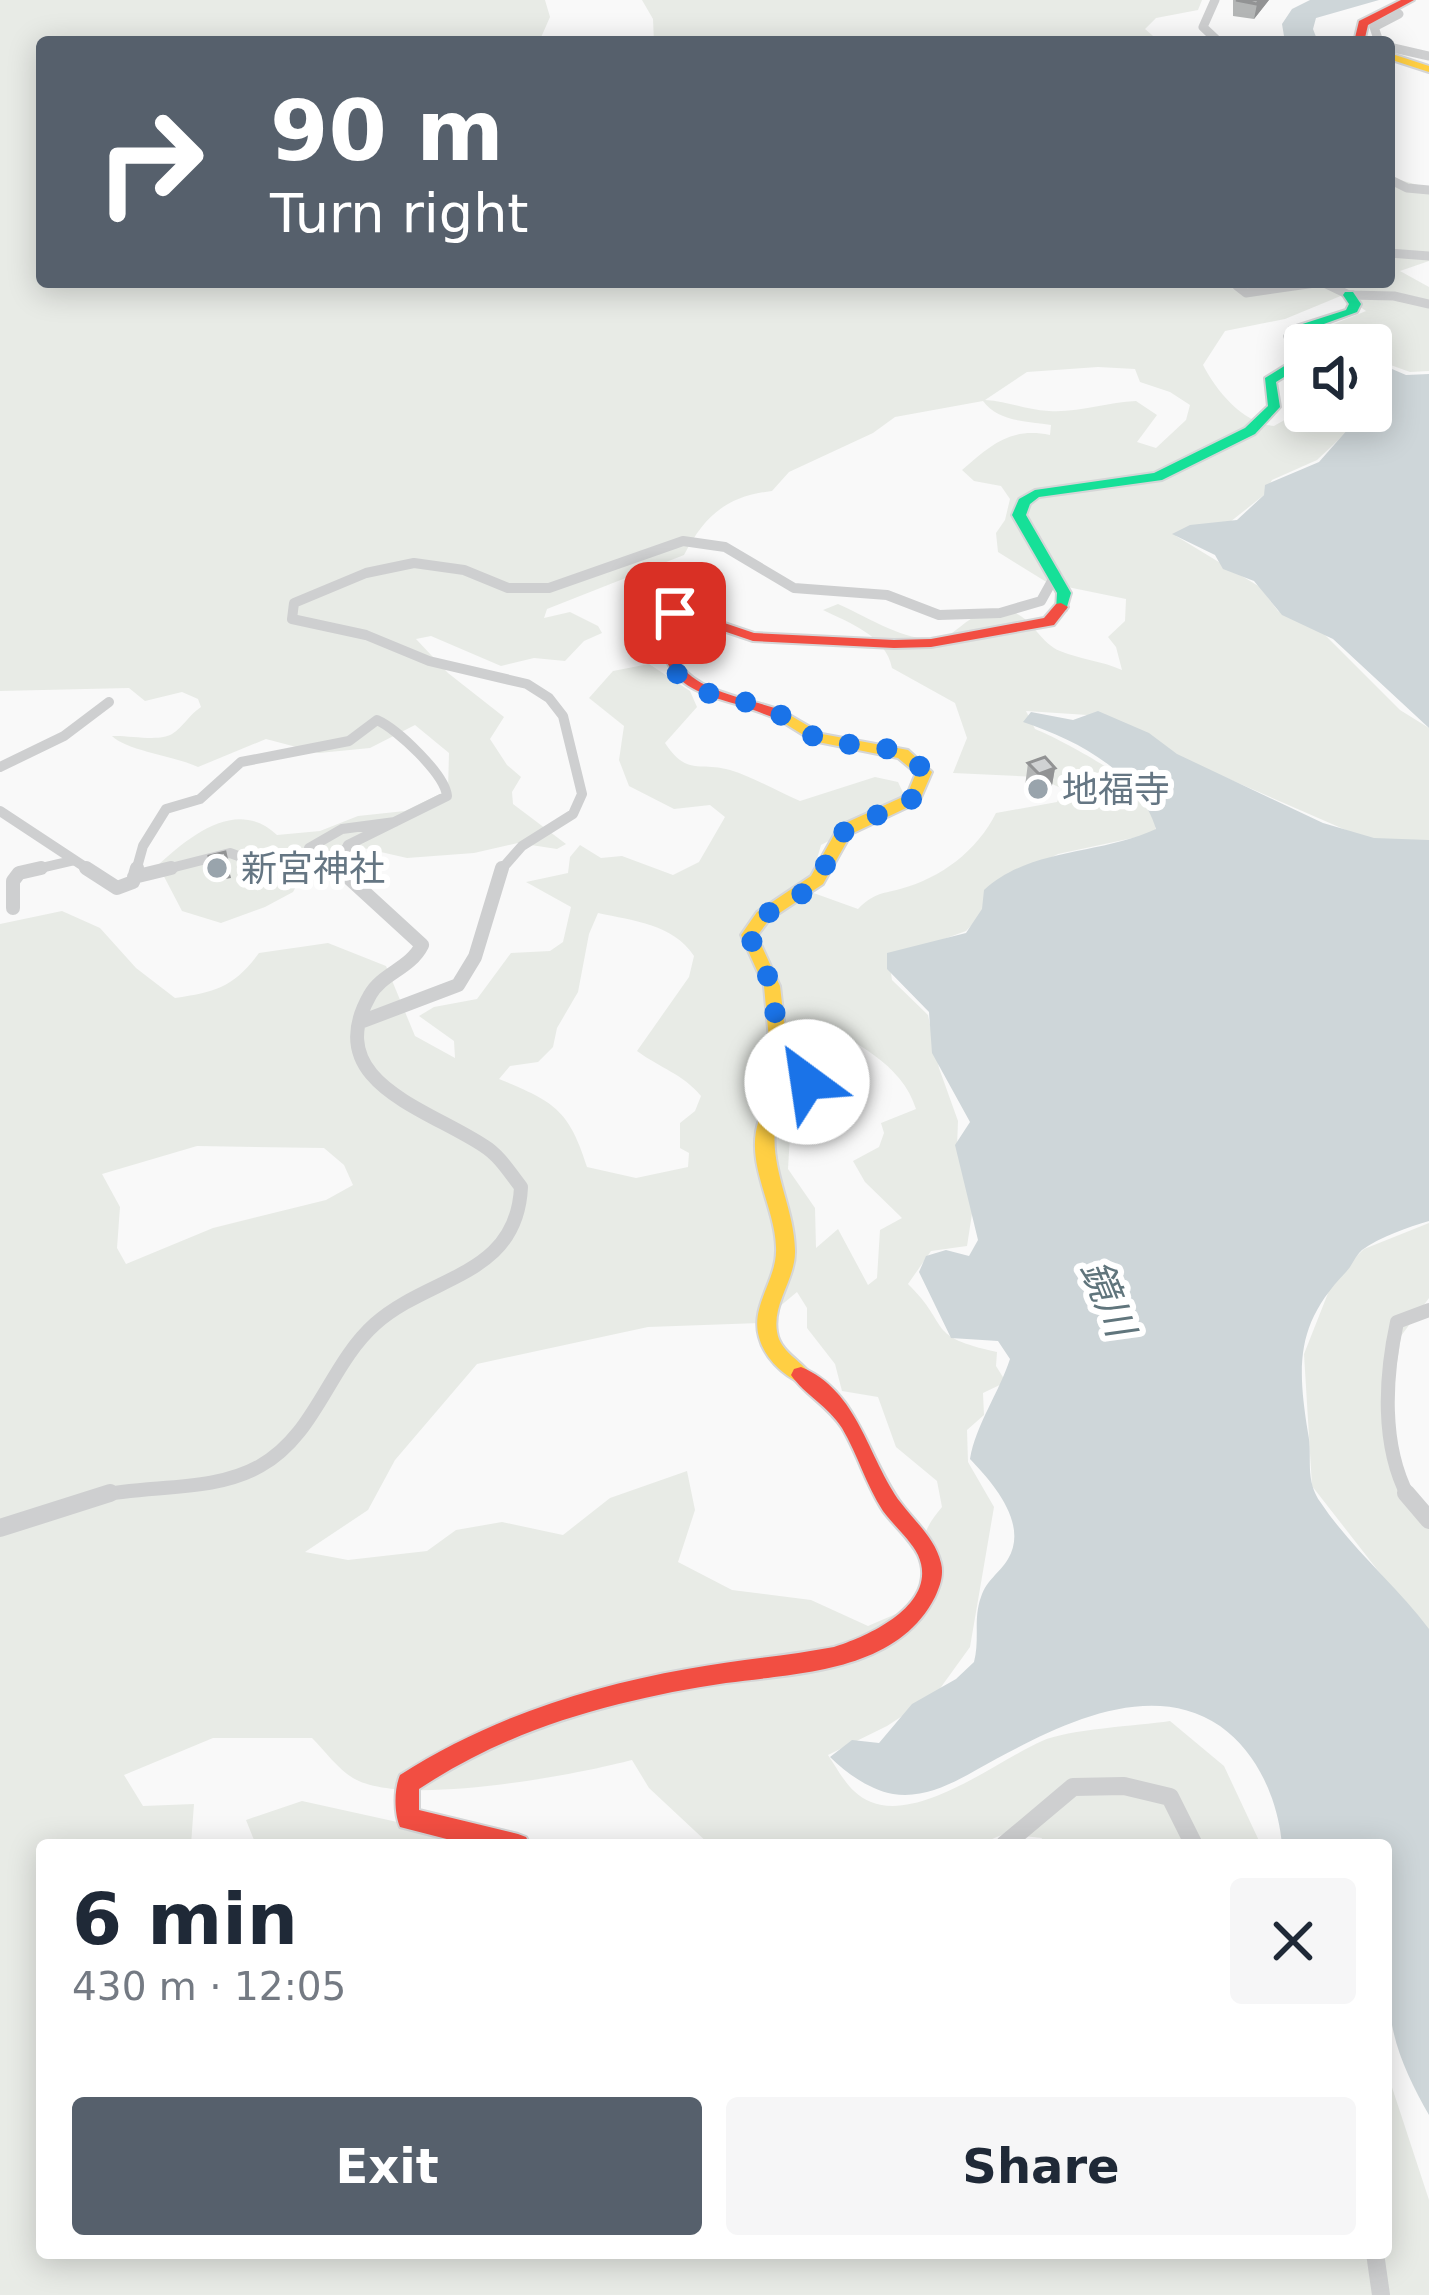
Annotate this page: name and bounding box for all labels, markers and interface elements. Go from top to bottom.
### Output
text: 90 m [270,82,504,180]
icon: right [72,84,228,240]
text: Turn right [270,182,529,245]
map controls [1284,324,1392,432]
button: sound [1284,324,1392,432]
pin [624,562,726,664]
icon: arrive [642,580,708,646]
place label: 地福寺 [1062,769,1170,810]
marker: 地福寺 [1025,776,1051,802]
place label: 新宮神社 [241,848,385,889]
marker: 新宮神社 [204,855,230,881]
position arrow [744,1019,870,1145]
water label: 鏡川 [1073,1253,1145,1346]
text: 6 min [72,1877,298,1961]
button: close [1230,1878,1356,2004]
text: 430 m · 12:05 [72,1964,346,2009]
button: Exit [72,2097,702,2235]
button: Share [726,2097,1356,2235]

